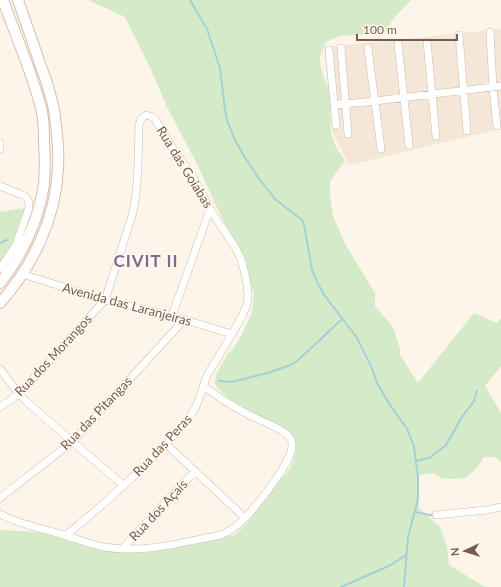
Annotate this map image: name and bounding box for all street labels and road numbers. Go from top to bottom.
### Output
street label: Rua das Goiabas [153,123,217,211]
street label: Avenida das Laranjeiras [61,279,194,329]
street label: Rua dos Morangos [11,311,95,399]
street label: Rua das Pitangas [57,373,135,453]
street label: Rua das Peras [129,411,195,479]
street label: Rua dos Açaís [126,476,191,544]

